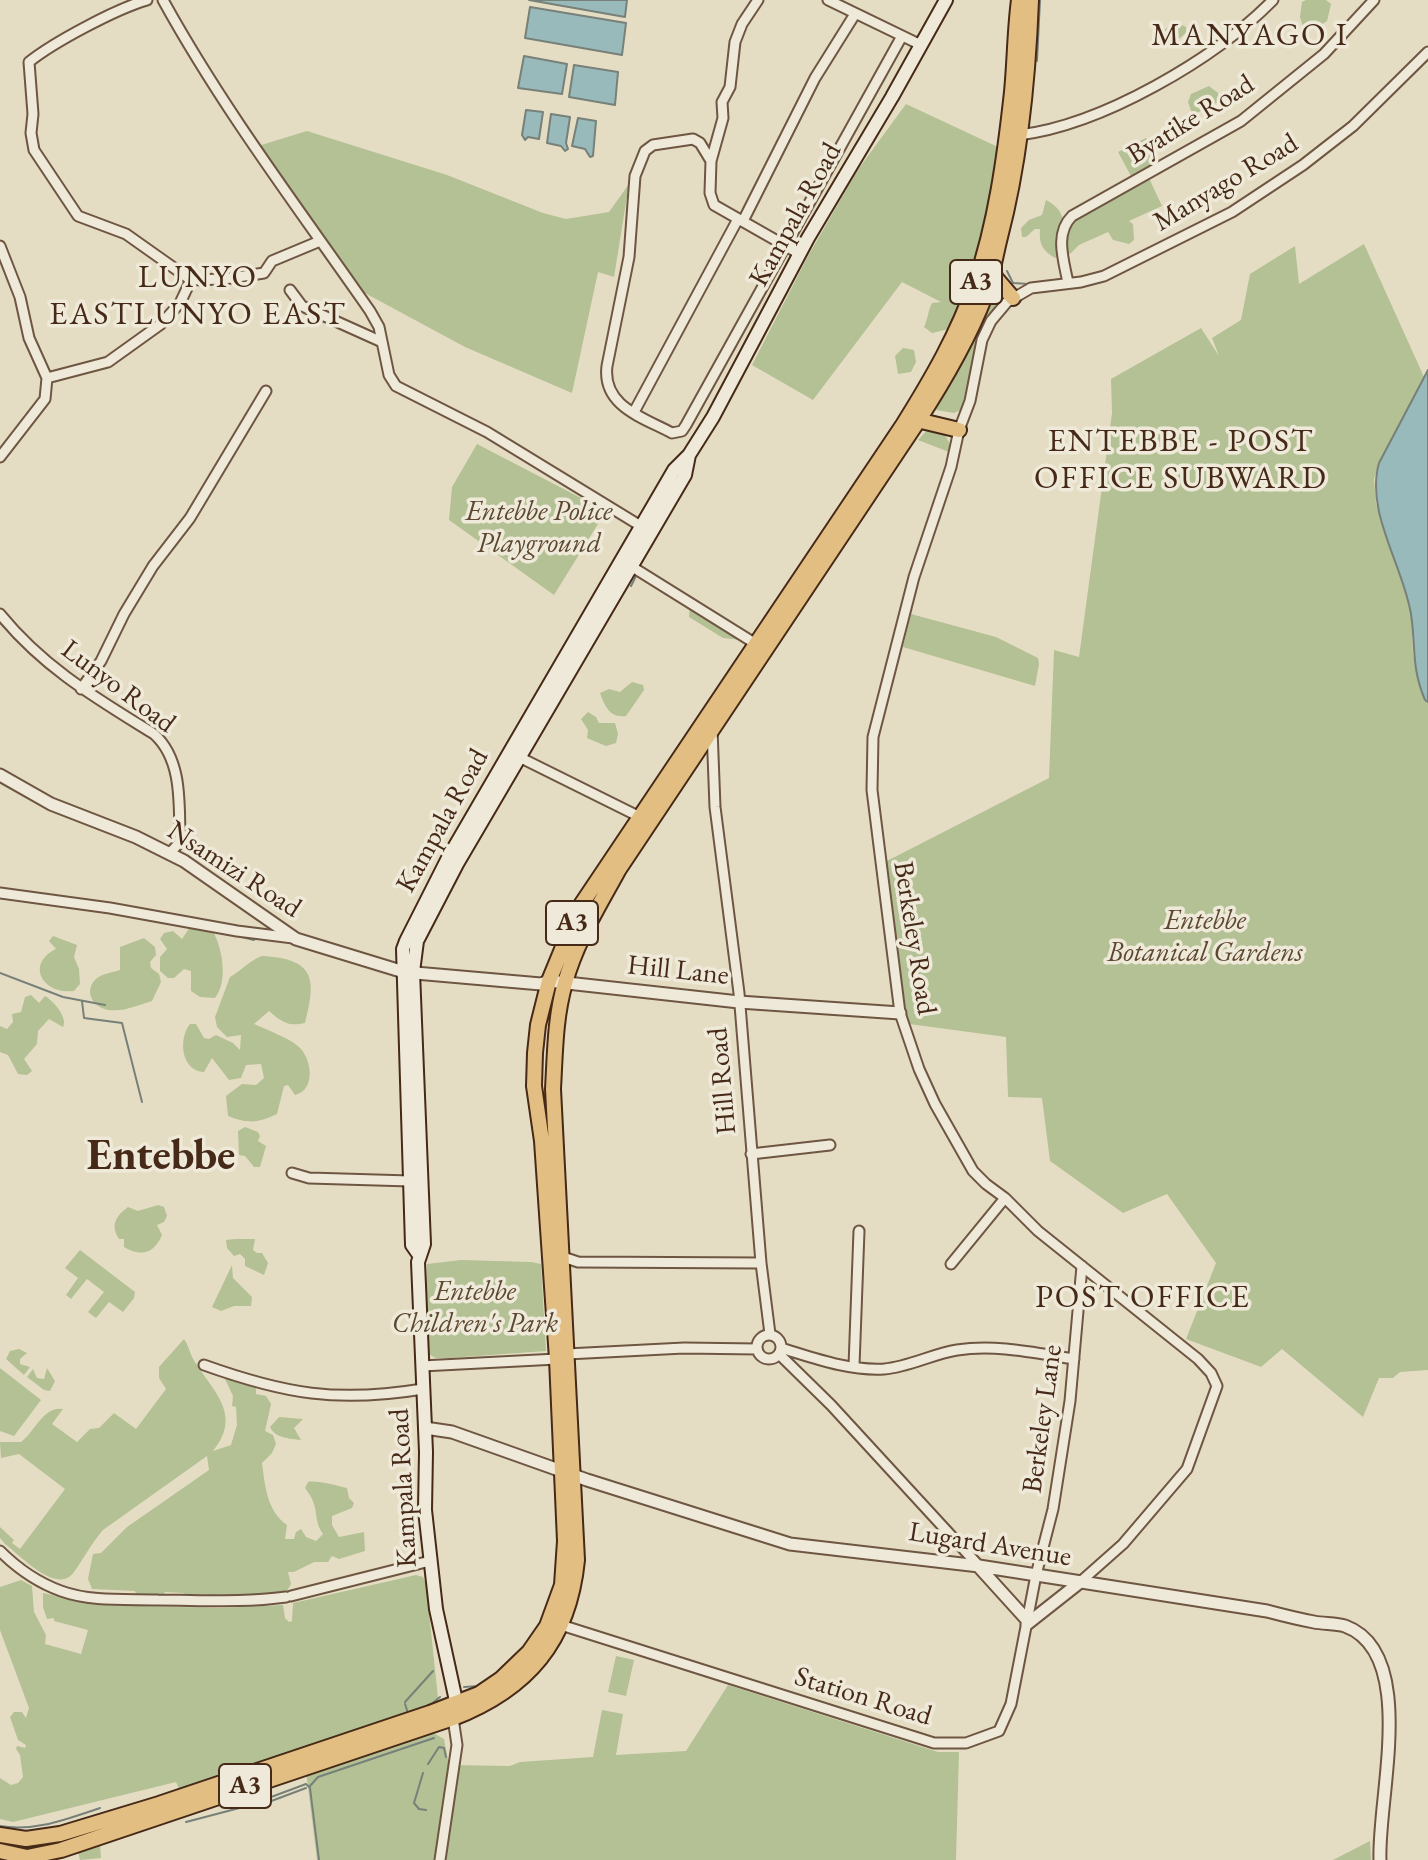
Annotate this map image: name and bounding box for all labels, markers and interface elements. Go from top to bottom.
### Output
district label: MANYAGO I [1151,17,1349,55]
street label: Byatike Road [1121,68,1261,172]
street label: Manyago Road [1148,127,1304,239]
street label: Kampala Road [743,137,849,293]
district label: LUNYO EASTLUNYO EAST [49,259,347,334]
road number: A3 [950,260,1002,304]
district label: ENTEBBE - POST OFFICE SUBWARD [1034,423,1328,498]
park label: Entebbe Police Playground [465,495,613,561]
street label: Lunyo Road [54,633,182,741]
street label: Kampala Road [390,743,496,899]
street label: Nsamizi Road [161,814,307,926]
street label: Berkeley Road [885,859,943,1017]
road number: A3 [546,901,598,945]
park label: Entebbe Botanical Gardens [1107,904,1303,970]
street label: Hill Lane [626,949,730,993]
street label: Hill Road [702,1026,744,1136]
district label: Entebbe [87,1131,235,1183]
park label: Entebbe Children's Park [392,1275,558,1341]
district label: POST OFFICE [1035,1279,1251,1317]
street label: Berkeley Lane [1016,1343,1070,1495]
street label: Kampala Road [383,1408,425,1568]
street label: Lugard Avenue [906,1516,1074,1574]
street label: Station Road [790,1660,936,1734]
road number: A3 [219,1764,271,1808]

